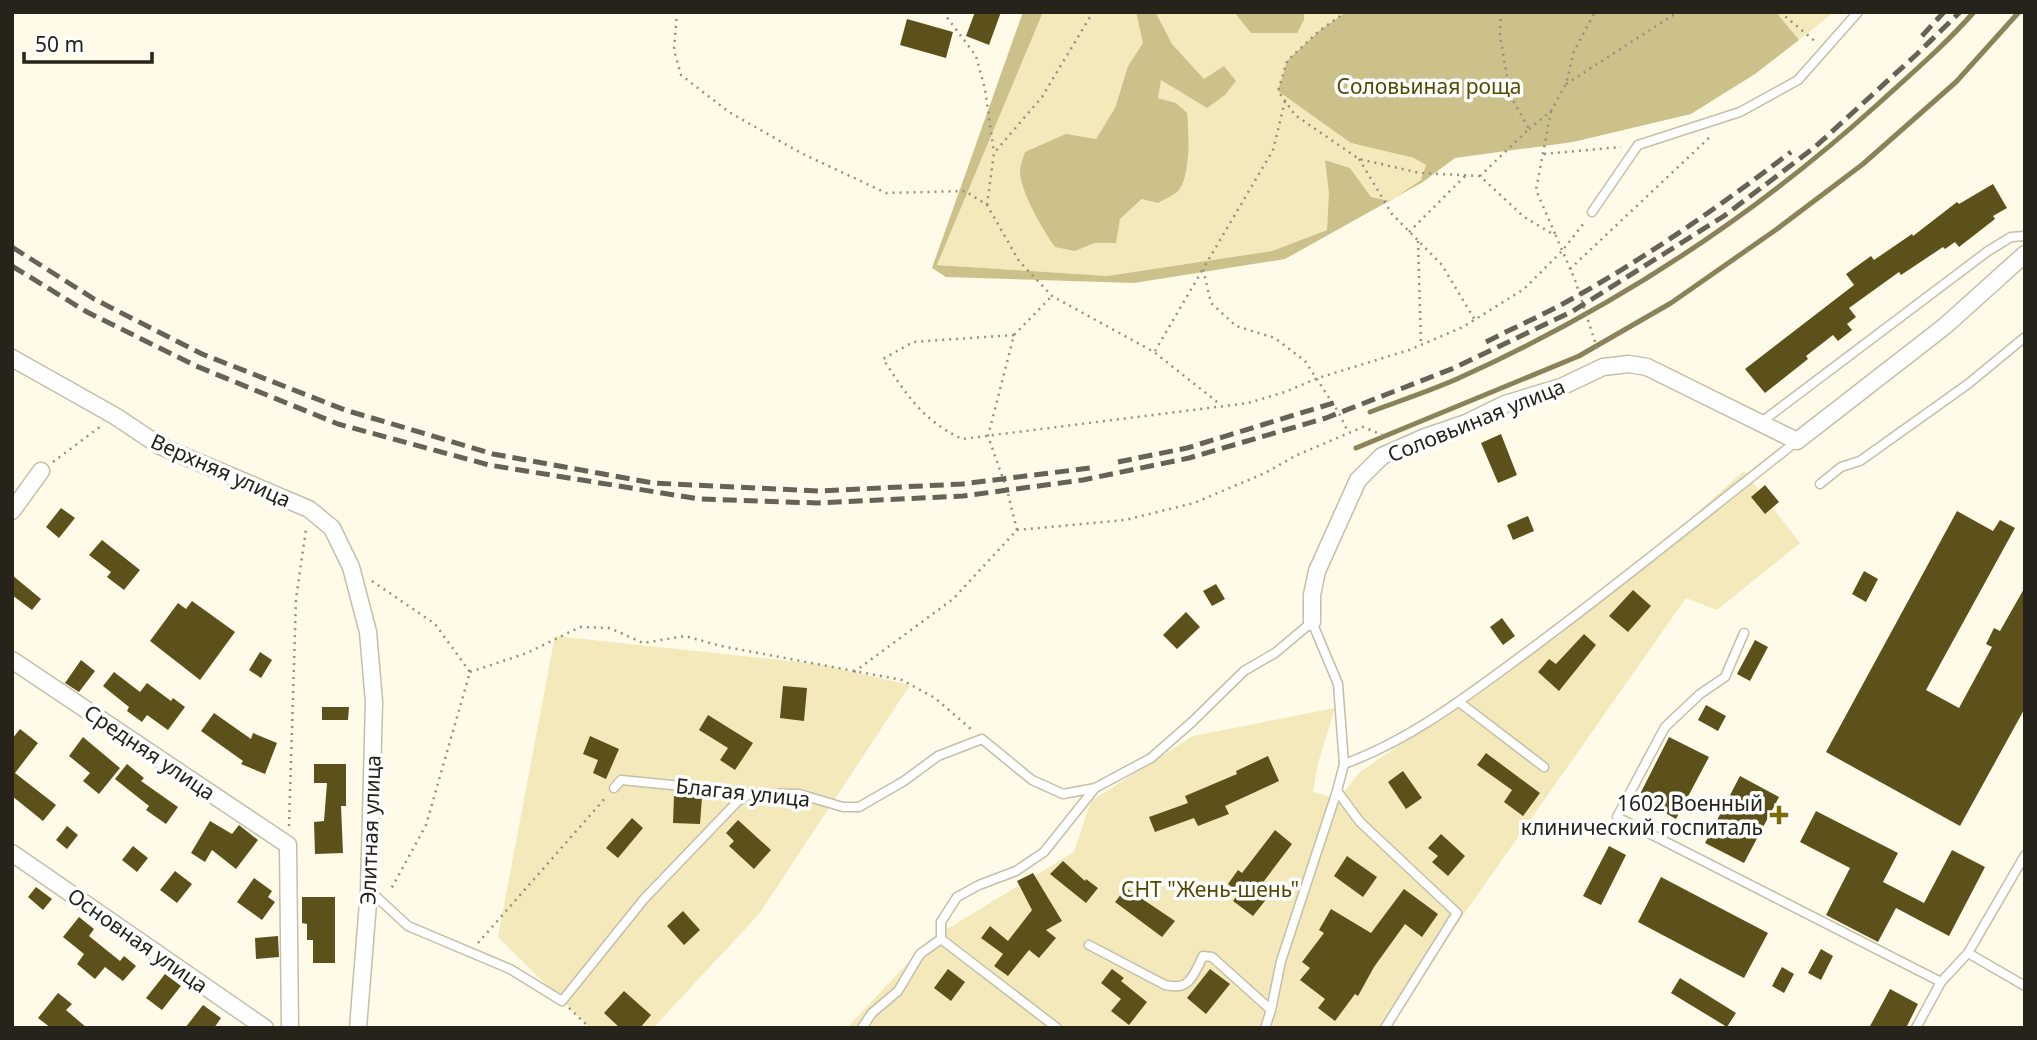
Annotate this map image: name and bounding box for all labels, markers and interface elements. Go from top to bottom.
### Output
scale bar [24,21,152,65]
text: 50 m [35,30,84,58]
park label: Соловьиная роща [1337,72,1521,100]
street label: Соловьиная улица [1383,372,1569,468]
street label: Верхняя улица [147,427,295,513]
street label: Средняя улица [79,698,221,806]
street label: Элитная улица [353,754,387,906]
street label: Благая улица [674,771,812,813]
place label: 1602 Военный клинический госпиталь [1521,789,1763,841]
marker: 1602 Военный клинический госпиталь [1769,805,1789,825]
park label: СНТ "Жень-шень" [1121,875,1299,903]
street label: Основная улица [62,881,214,999]

